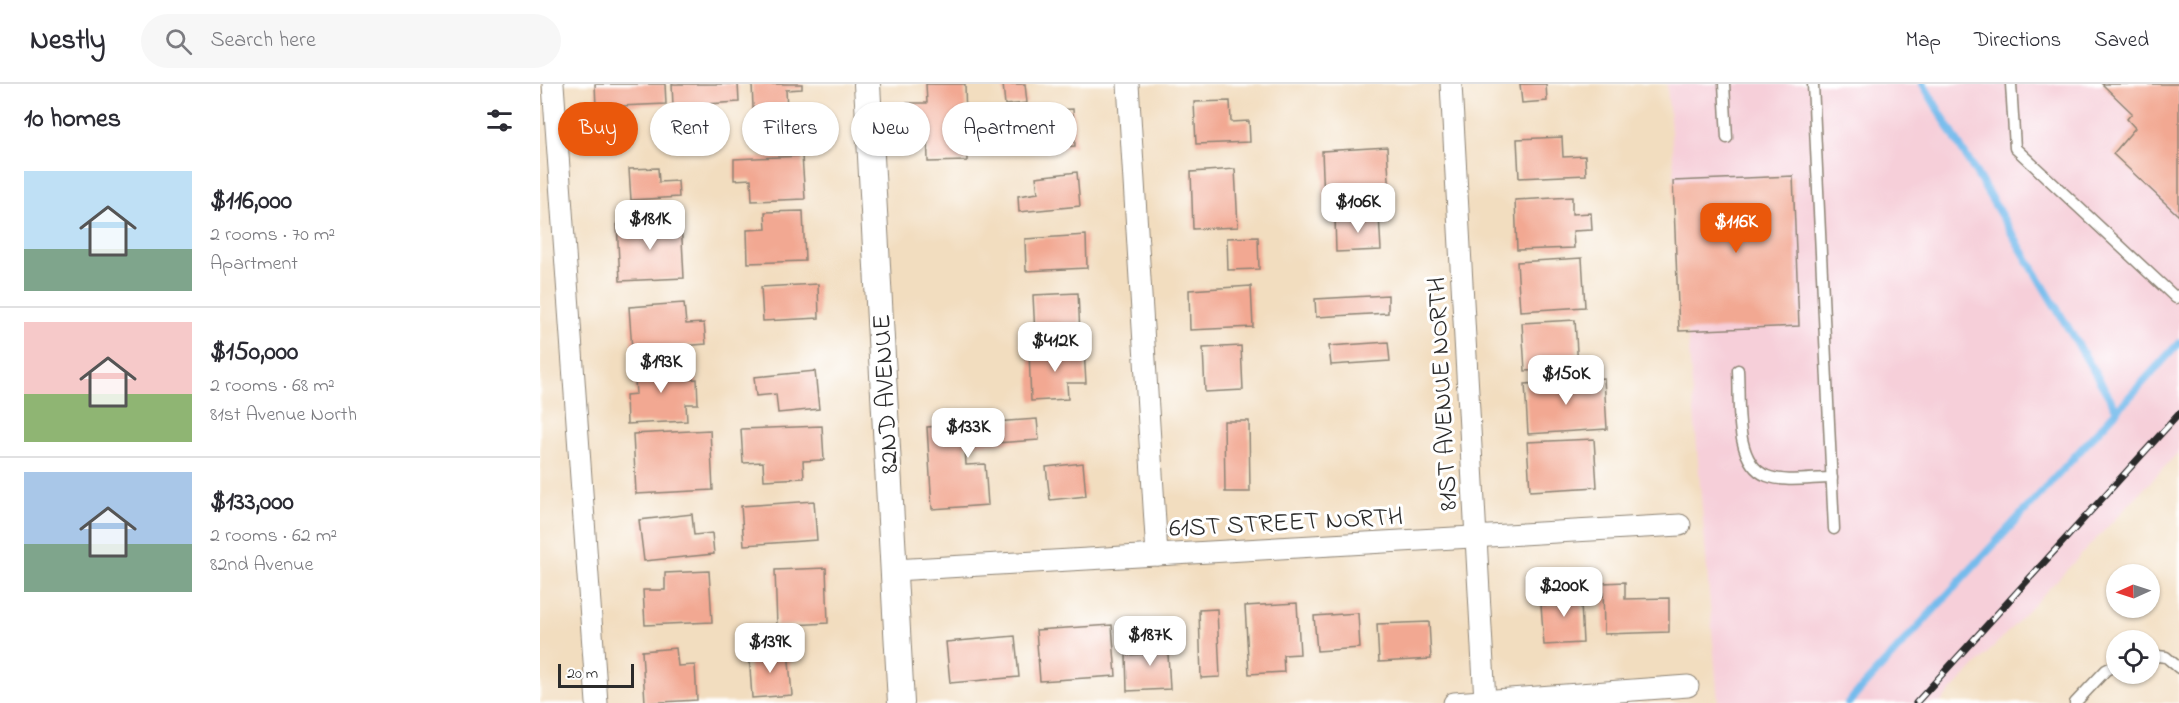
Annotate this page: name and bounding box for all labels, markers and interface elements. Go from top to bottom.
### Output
search box [141,14,561,68]
text: Nestly [30,21,105,62]
icon: search [162,25,195,58]
text: Search here [210,25,316,57]
text: Map [1905,26,1941,56]
text: Directions [1974,26,2061,56]
text: Saved [2094,26,2149,56]
text: 10 homes [24,101,121,139]
chip: Buy [558,102,638,156]
chip: Rent [650,102,730,156]
chip: Filters [742,102,839,156]
chip: New [851,102,930,156]
chip: Apartment [942,102,1077,156]
icon: filters [483,104,516,137]
text: $116,000 [210,183,292,221]
pin: $106K [1316,183,1400,234]
text: $106K [1335,188,1381,217]
icon: home [72,195,144,267]
pin: $181K [608,200,692,251]
pin: $116K [1694,203,1778,254]
text: $181K [629,205,671,234]
text: $116K [1714,208,1758,237]
text: 2 rooms · 70 m² [210,221,335,250]
text: Apartment [210,250,298,279]
street label: 81ST AVENUE NORTH [1419,276,1469,512]
street label: 82ND AVENUE [864,313,910,475]
pin: $412K [1013,322,1097,373]
text: $412K [1032,327,1078,356]
text: $150,000 [210,334,298,372]
pin: $193K [619,343,703,394]
icon: home [72,346,144,418]
text: $193K [640,348,682,377]
pin: $150K [1524,355,1608,406]
text: $150K [1542,360,1590,389]
text: 2 rooms · 68 m² [210,372,335,401]
text: 81st Avenue North [210,401,357,430]
pin: $133K [926,408,1010,459]
text: $133K [946,413,990,442]
text: $133,000 [210,484,294,522]
icon: home [72,496,144,568]
street label: 61ST STREET NORTH [1168,499,1404,549]
text: 2 rooms · 62 m² [210,522,337,551]
text: 82nd Avenue [210,551,313,580]
north arrow [2106,564,2160,618]
map controls [2106,564,2160,684]
pin: $200K [1522,567,1606,618]
text: $200K [1539,572,1589,601]
pin: $187K [1108,616,1192,667]
text: $187K [1128,621,1172,650]
pin: $139K [728,623,812,674]
text: $139K [749,628,791,657]
button: locate [2106,630,2160,684]
scale bar [558,661,634,688]
text: 20 m [567,662,598,686]

